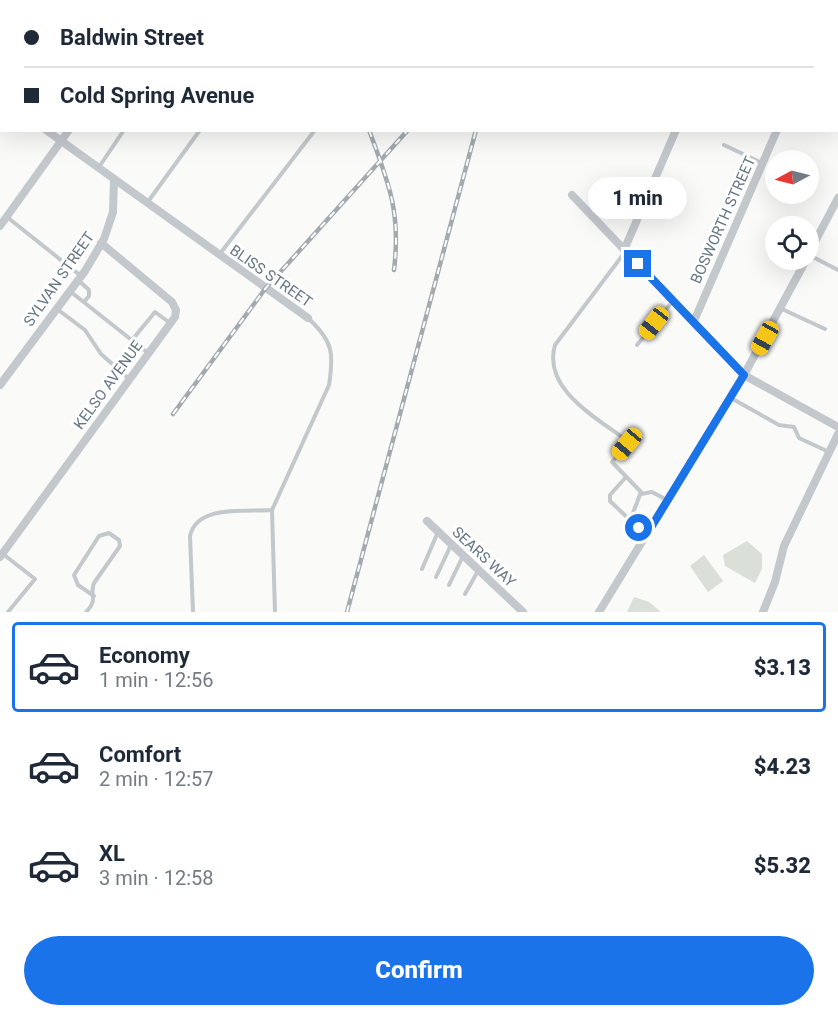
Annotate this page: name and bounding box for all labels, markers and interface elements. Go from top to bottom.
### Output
text: Baldwin Street [60,25,204,50]
text: Cold Spring Avenue [60,83,254,108]
north arrow [765,150,819,204]
map controls [765,150,819,270]
street label: BOSWORTH STREET [687,154,759,286]
callout: 1 min [588,177,688,219]
text: 1 min [612,186,663,210]
button: locate [765,216,819,270]
street label: SYLVAN STREET [20,228,98,330]
street label: BLISS STREET [226,241,316,311]
route end [624,250,651,277]
car [636,303,672,343]
car [748,318,782,358]
street label: KELSO AVENUE [70,337,146,433]
car [609,424,645,464]
route start [625,514,652,541]
street label: SEARS WAY [449,523,519,591]
icon: car [27,640,81,694]
text: Economy [99,643,190,668]
text: $3.13 [754,655,811,680]
text: 1 min · 12:56 [99,668,214,692]
icon: car [27,739,81,793]
text: Comfort [99,742,181,767]
text: $4.23 [754,754,811,779]
text: 2 min · 12:57 [99,767,214,791]
icon: car [27,838,81,892]
text: XL [99,841,125,866]
text: $5.32 [754,853,811,878]
text: 3 min · 12:58 [99,866,214,890]
button: Confirm [24,936,814,1005]

